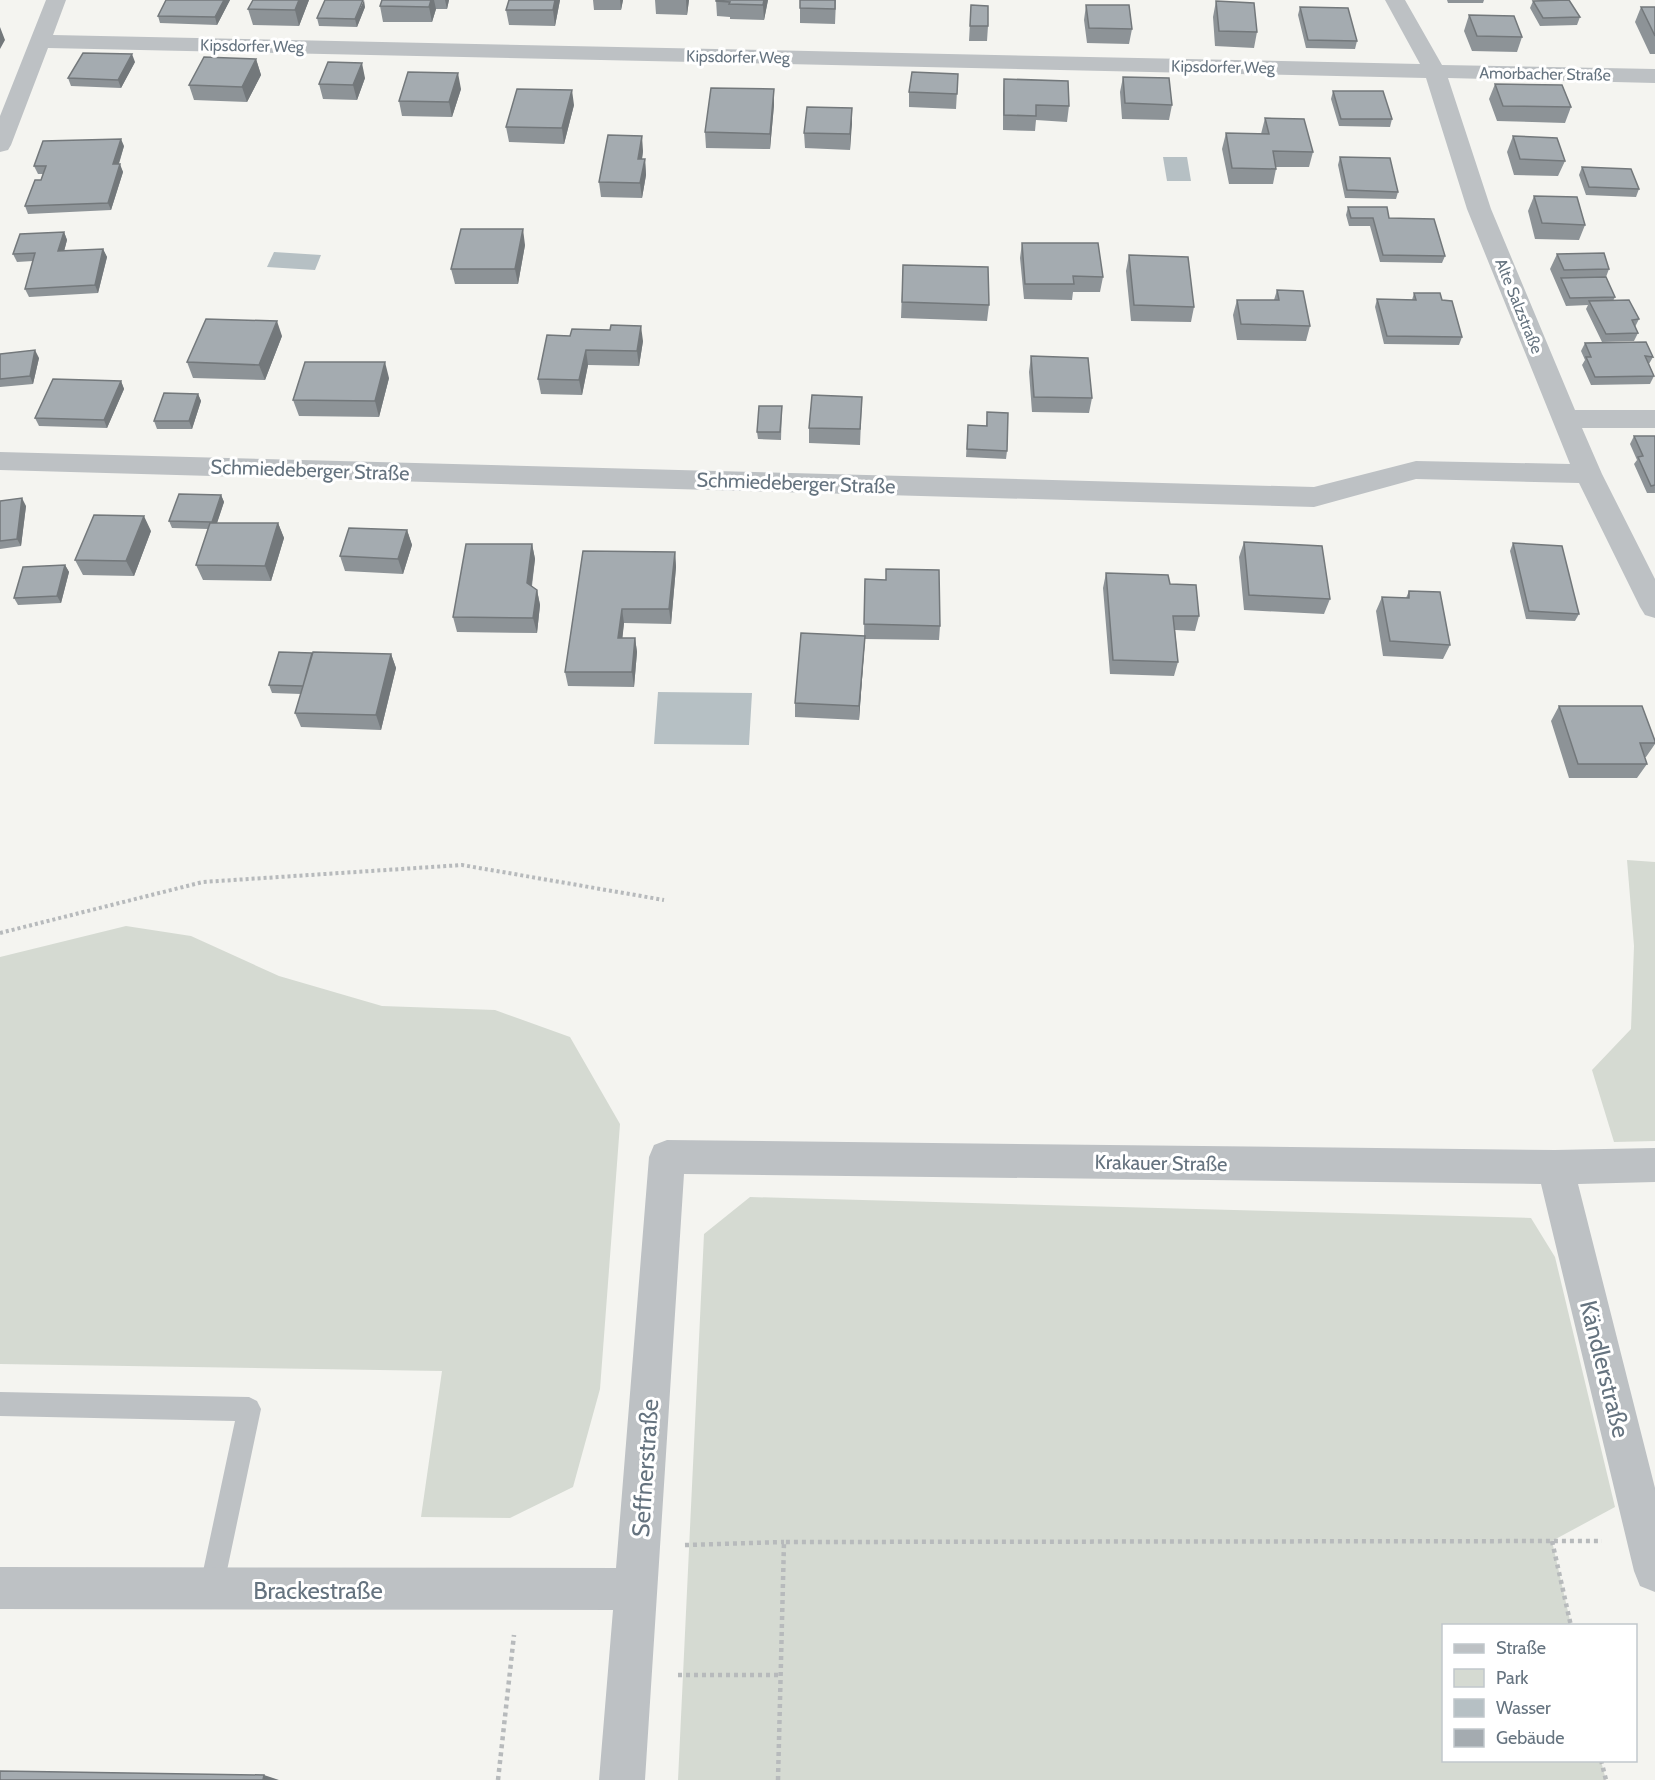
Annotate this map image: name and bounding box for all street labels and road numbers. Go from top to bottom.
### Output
street label: Kipsdorfer Weg [200,36,305,56]
street label: Kipsdorfer Weg [686,47,791,67]
street label: Kipsdorfer Weg [1171,57,1276,77]
street label: Amorbacher Straße [1479,63,1611,85]
street label: Alte Salzstraße [1491,256,1547,356]
street label: Schmiedeberger Straße [210,455,410,485]
street label: Schmiedeberger Straße [696,468,896,498]
street label: Krakauer Straße [1094,1150,1228,1176]
street label: Kändlerstraße [1574,1297,1636,1441]
street label: Seffnerstraße [626,1398,664,1538]
street label: Brackestraße [253,1576,383,1605]

